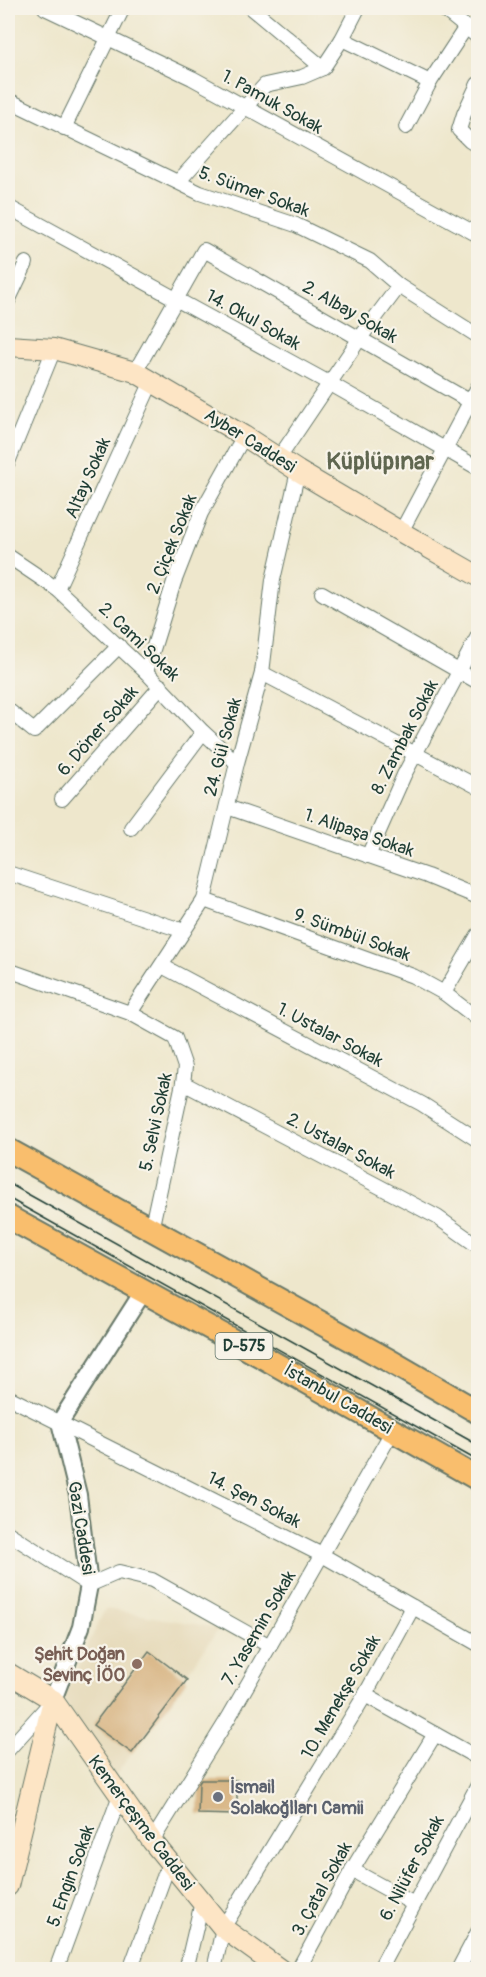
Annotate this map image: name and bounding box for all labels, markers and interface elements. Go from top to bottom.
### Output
street label: 1. Pamuk Sokak [217,65,327,140]
street label: 5. Sümer Sokak [195,161,313,223]
street label: 2. Albay Sokak [298,275,402,349]
street label: 14. Okul Sokak [201,284,305,356]
street label: Ayber Caddesi [200,404,300,478]
street label: Altay Sokak [60,433,116,522]
district label: Küplüpınar [326,447,434,476]
street label: 2. Çiçek Sokak [142,490,203,597]
street label: 2. Cami Sokak [94,598,185,687]
street label: 8. Zambak Sokak [366,675,444,798]
street label: 6. Döner Sokak [52,681,144,781]
street label: 24. Gül Sokak [199,695,247,799]
street label: 1. Alipaşa Sokak [301,803,417,863]
street label: 9. Sümbül Sokak [290,903,414,967]
street label: 1. Ustalar Sokak [273,997,387,1073]
street label: 5. Selvi Sokak [134,1070,178,1173]
street label: 2. Ustalar Sokak [283,1108,400,1185]
road number: D-575 [216,1333,272,1359]
street label: İstanbul Caddesi [279,1359,397,1439]
street label: 14. Şen Sokak [203,1467,305,1534]
street label: Gazi Caddesi [62,1480,100,1576]
street label: 7. Yasemin Sokak [217,1566,301,1690]
street label: 10. Menekşe Sokak [296,1630,386,1763]
place label: Şehit Doğan Sevinç İÖO [34,1643,126,1687]
marker: Şehit Doğan Sevinç İÖO [130,1657,144,1671]
street label: Kemerçeşme Caddesi [83,1751,199,1895]
place label: İsmail Solakoğlları Camii [230,1776,363,1820]
marker: İsmail Solakoğlları Camii [211,1790,225,1804]
street label: 6. Nilüfer Sokak [375,1811,450,1925]
street label: 5. Engin Sokak [42,1821,100,1930]
street label: 3. Çatal Sokak [287,1837,358,1940]

